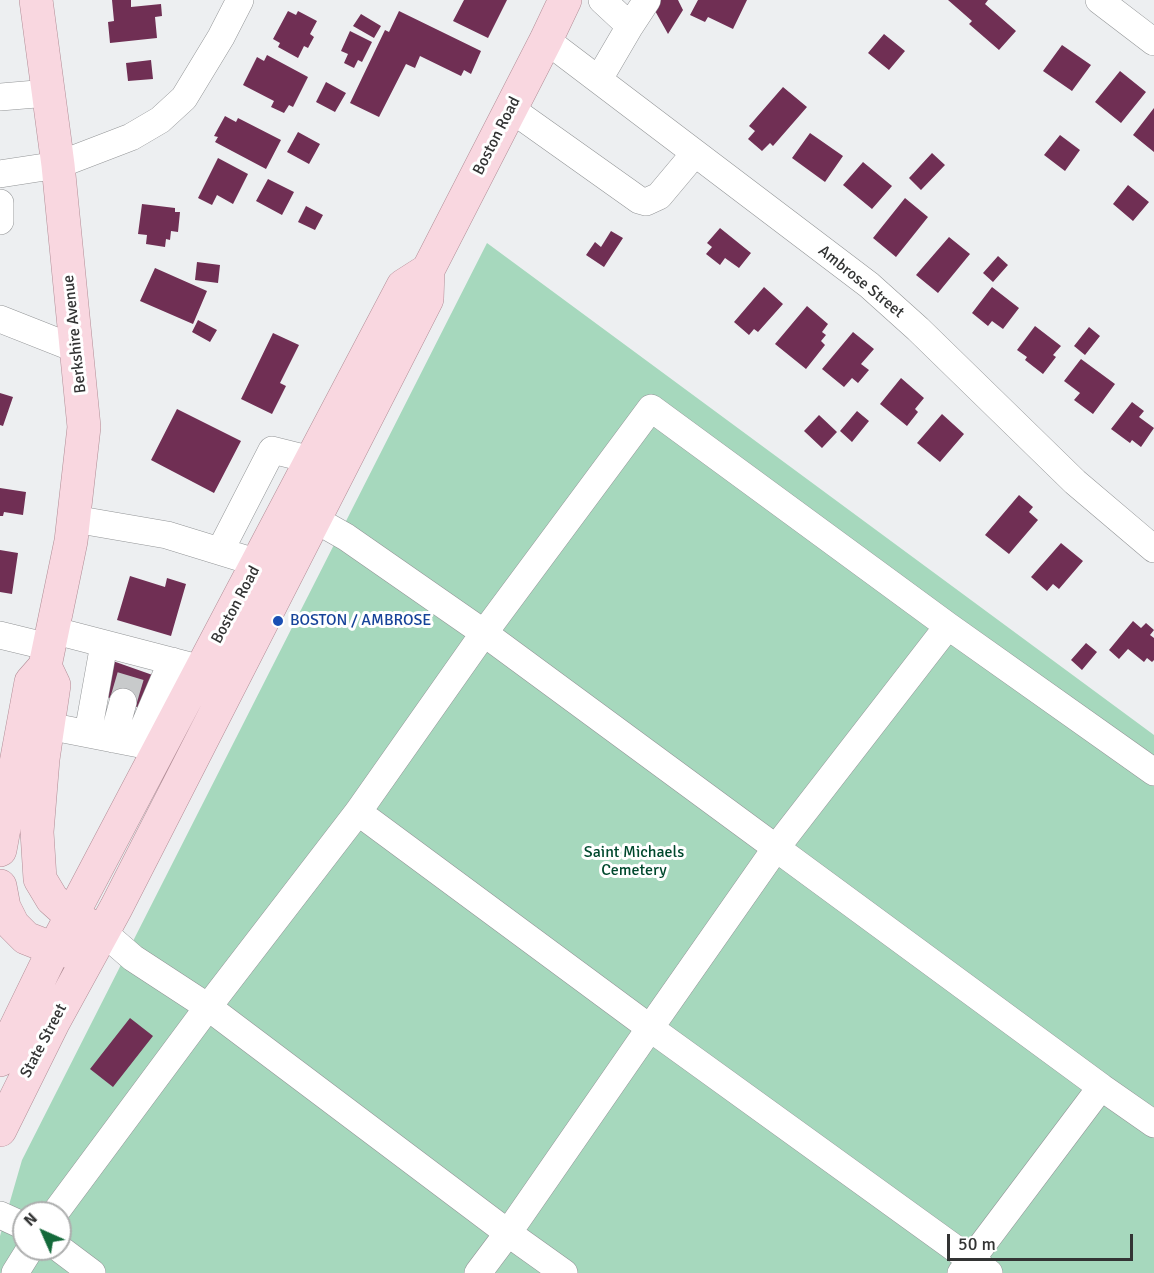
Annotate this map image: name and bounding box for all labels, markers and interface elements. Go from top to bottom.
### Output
street label: Boston Road [469,94,525,178]
street label: Ambrose Street [814,241,908,323]
street label: Berkshire Avenue [59,274,91,394]
street label: Boston Road [208,563,264,647]
place label: BOSTON / AMBROSE [290,611,431,631]
marker: BOSTON / AMBROSE [271,614,285,628]
park label: Saint Michaels Cemetery [584,843,684,881]
street label: State Street [16,1001,72,1081]
north arrow [12,1201,72,1261]
text: N [20,1209,42,1231]
scale bar [950,1222,1136,1260]
text: 50 m [958,1233,996,1255]

